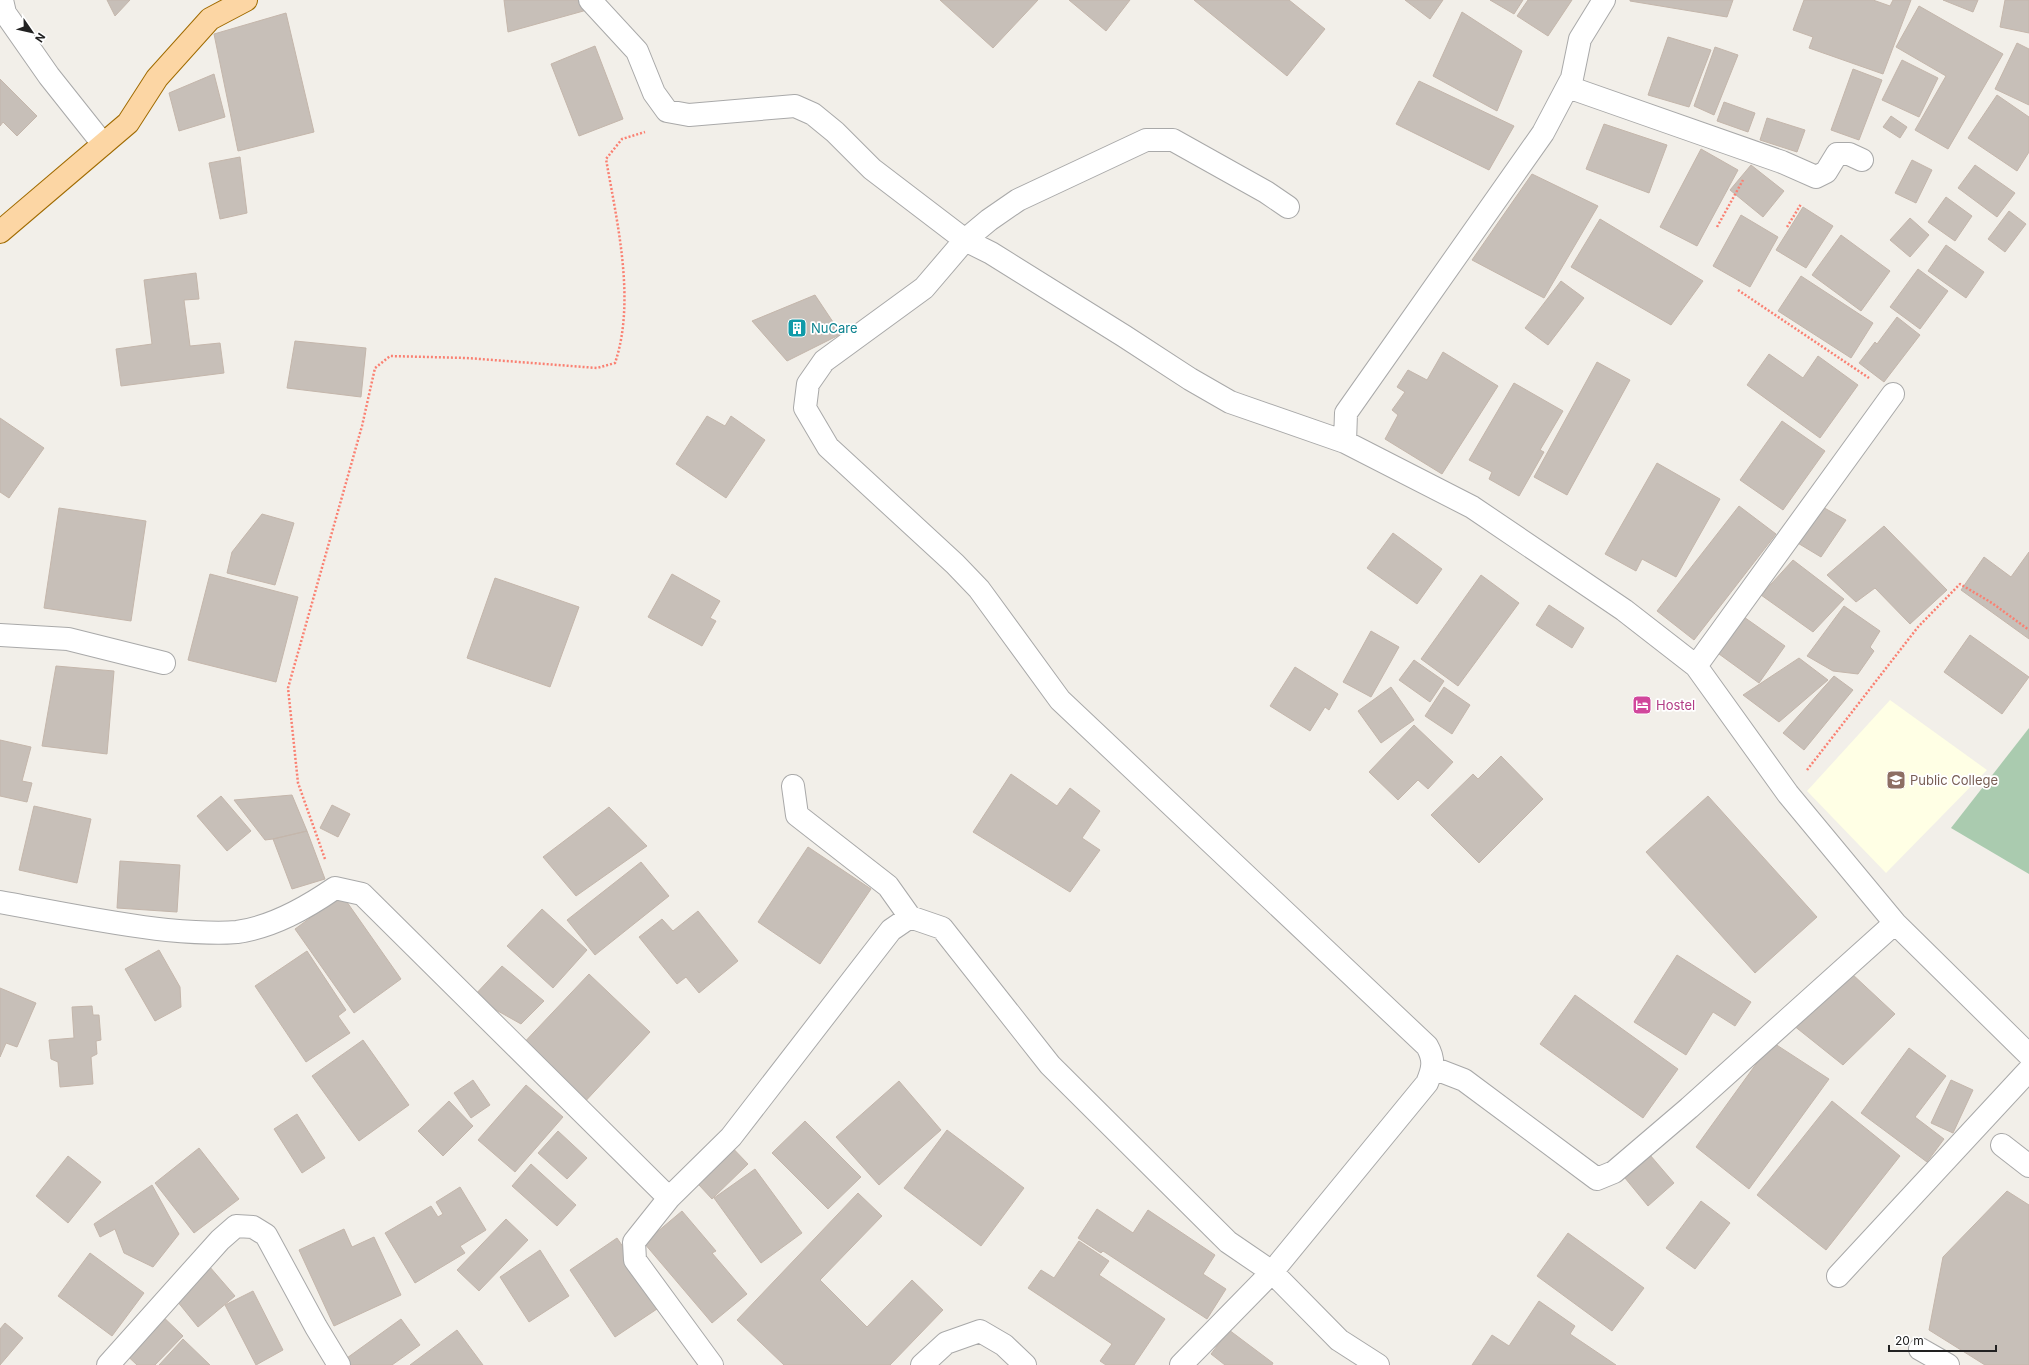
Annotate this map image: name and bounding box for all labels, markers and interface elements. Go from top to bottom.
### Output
north arrow [12,12,52,52]
text: N [32,30,48,45]
building icon: NuCare [786,317,808,339]
place label: NuCare [811,320,858,336]
hotel icon: Hostel [1631,694,1653,716]
place label: Hostel [1656,697,1695,713]
school or university icon: Public College [1885,769,1907,791]
place label: Public College [1910,772,1998,788]
scale bar [1889,1327,1996,1353]
text: 20 m [1895,1333,1924,1348]

